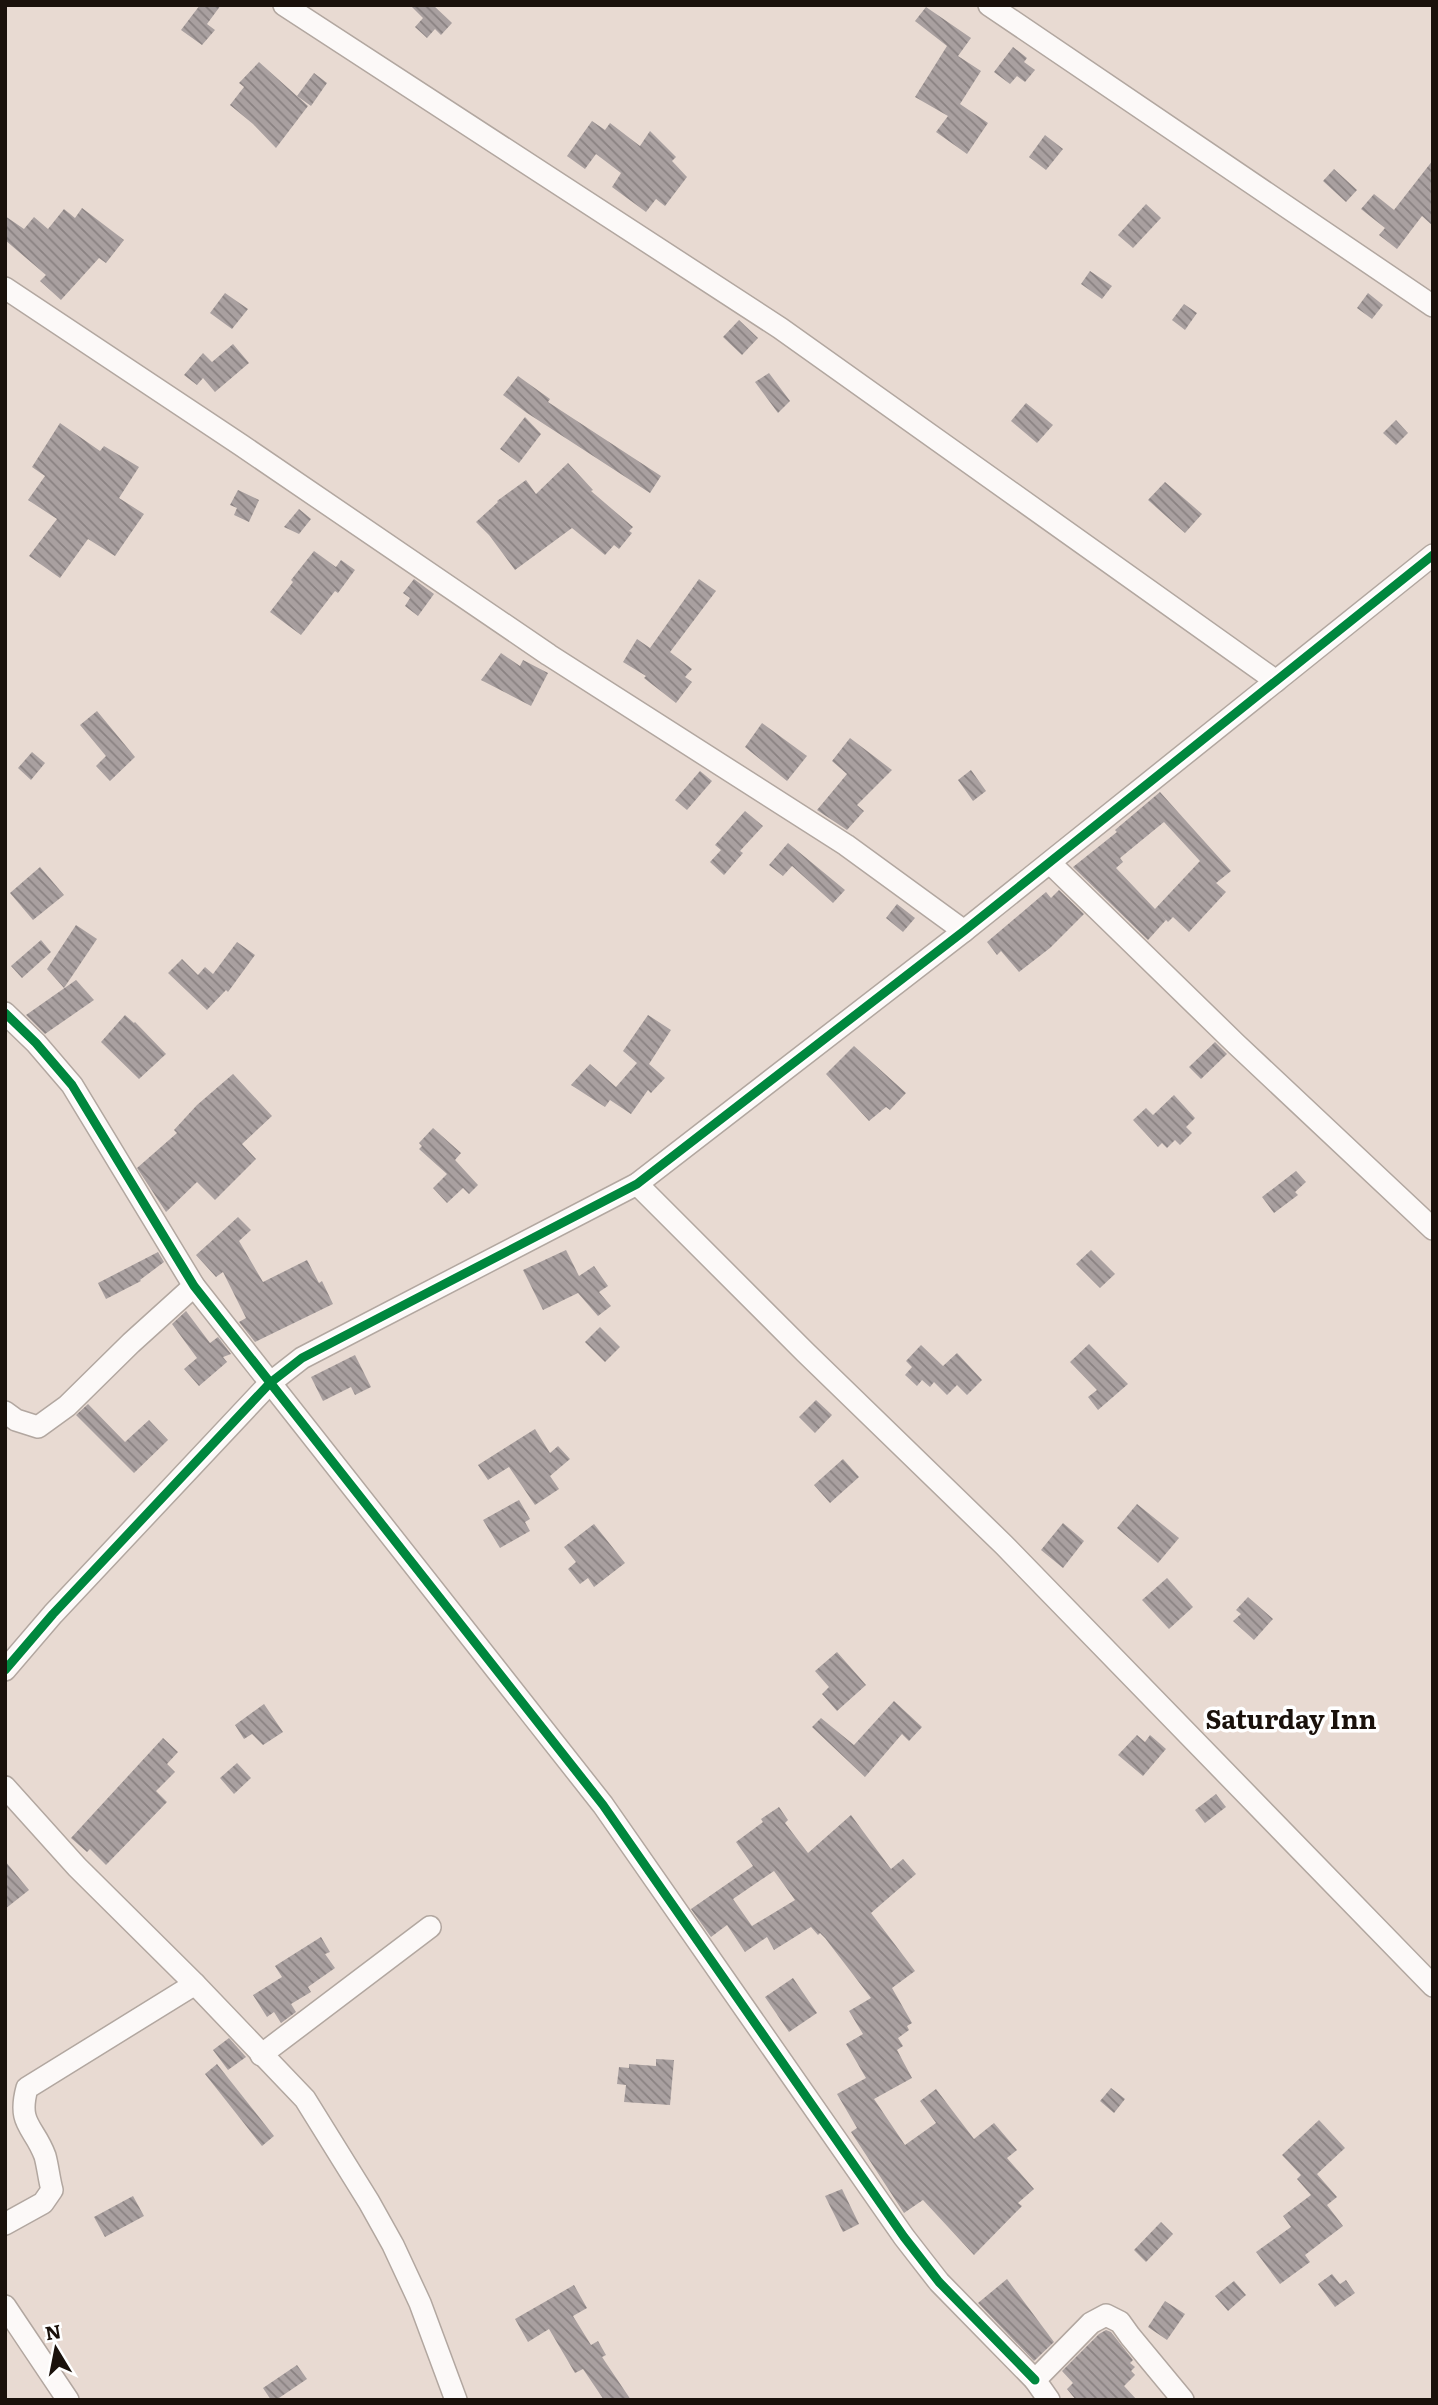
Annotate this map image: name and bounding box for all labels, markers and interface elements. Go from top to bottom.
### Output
district label: Saturday Inn [1205,1698,1377,1737]
north arrow [21,2314,91,2384]
text: N [43,2316,63,2346]

